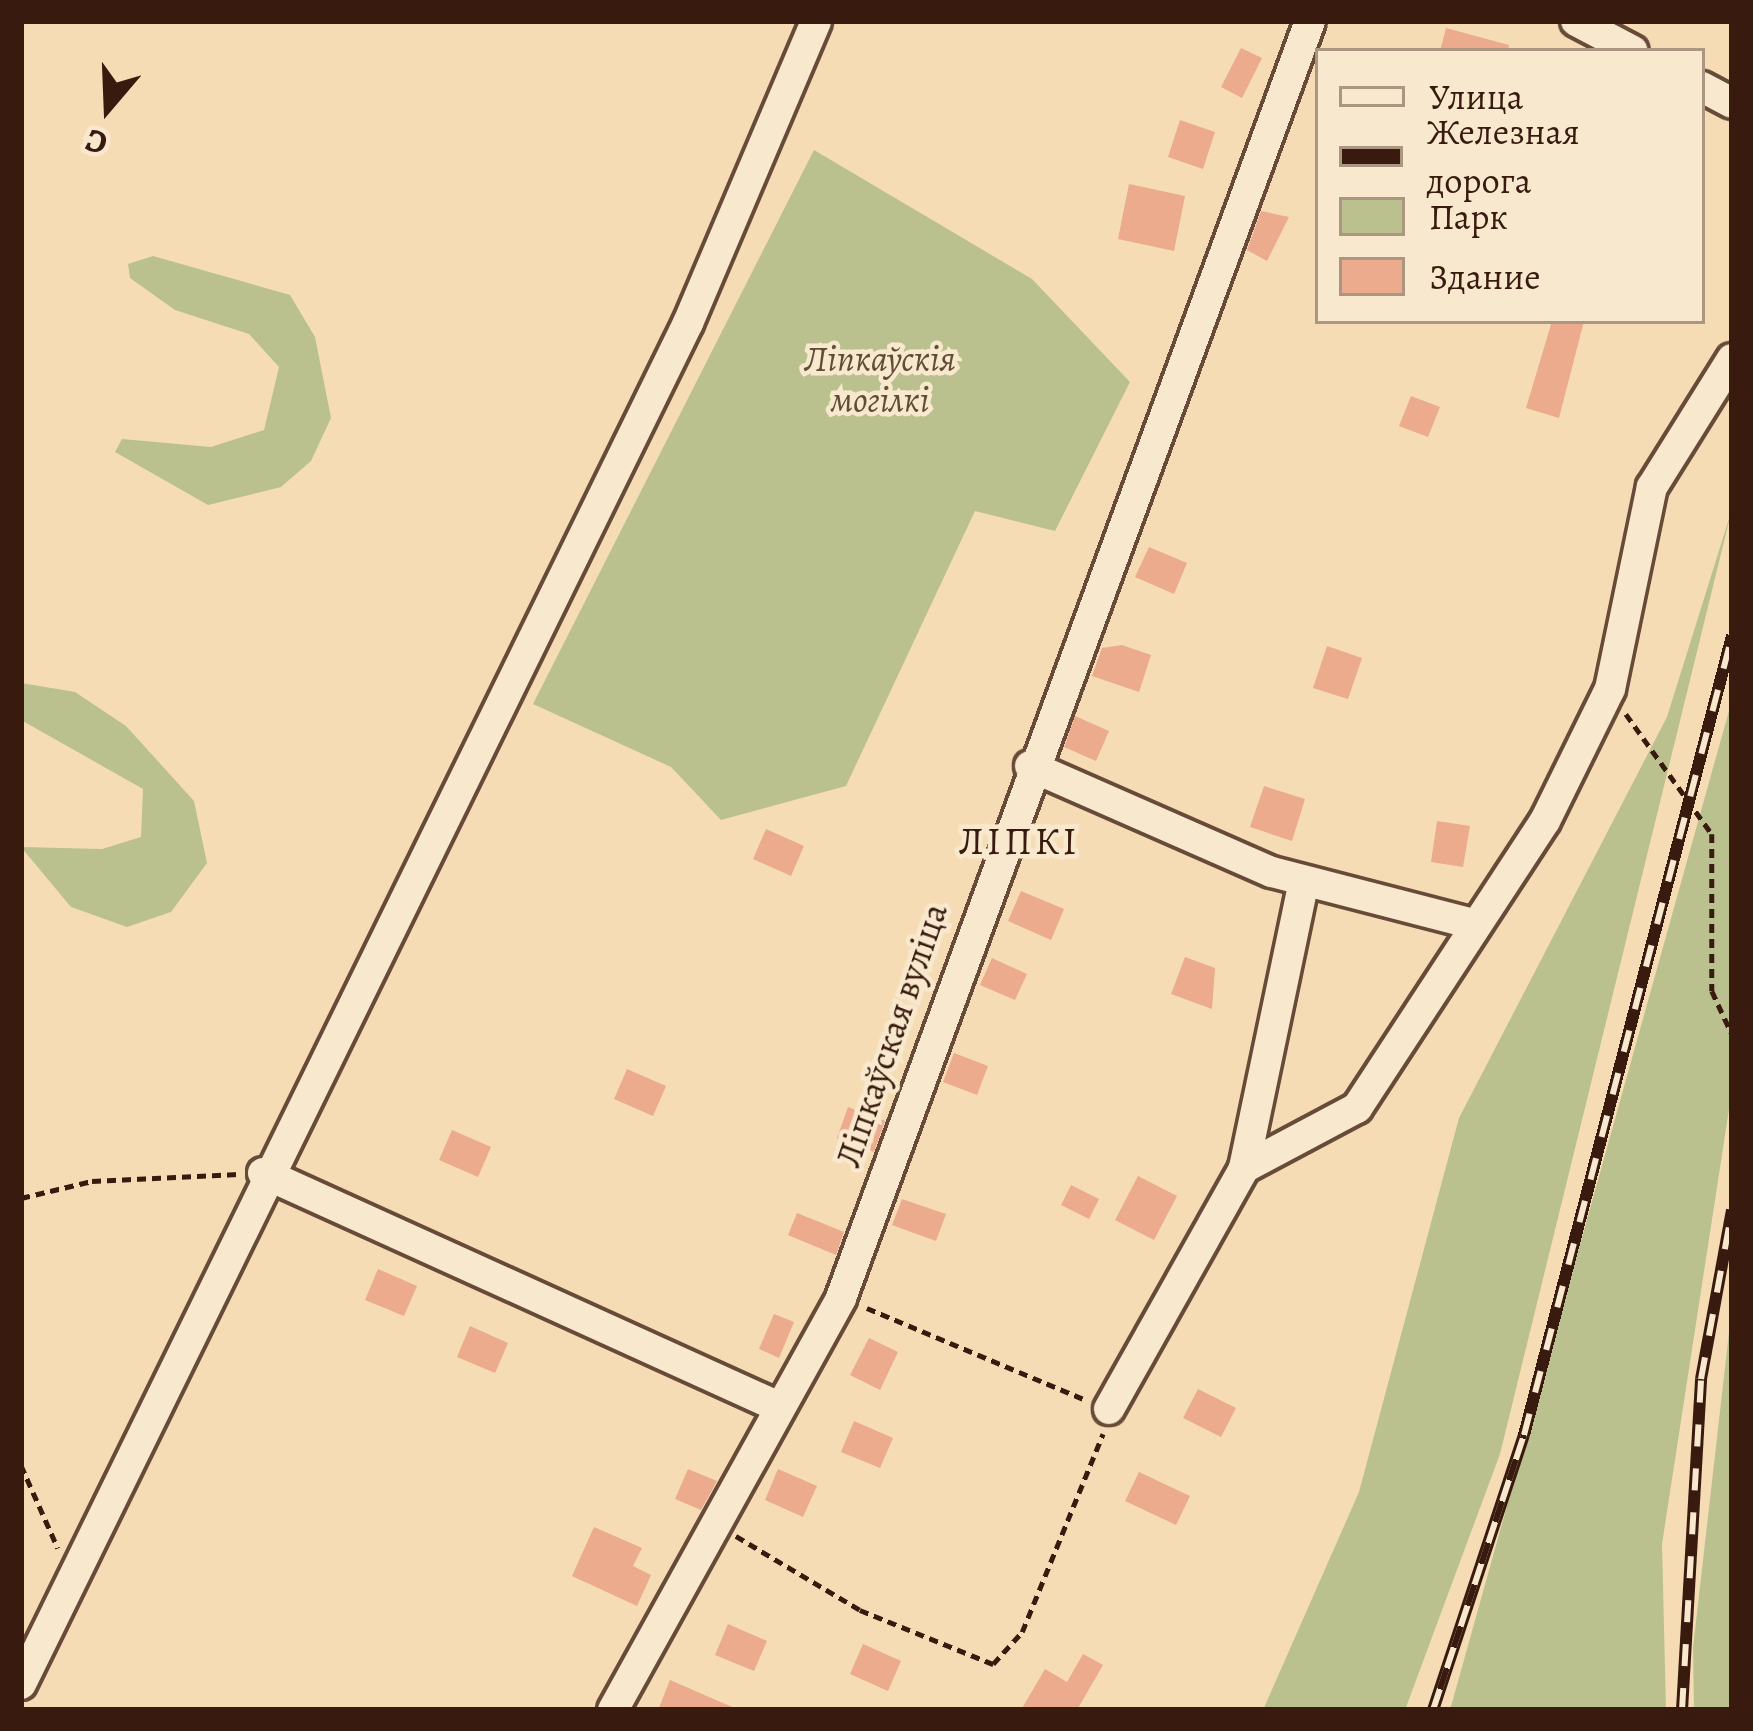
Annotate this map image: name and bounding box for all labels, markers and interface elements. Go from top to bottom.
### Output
north arrow [48,48,168,168]
legend [1315,48,1705,324]
text: Улица [1429,72,1523,121]
text: Железная дорога [1427,107,1580,205]
text: С [79,118,113,167]
text: Парк [1429,192,1508,241]
text: Здание [1429,252,1541,301]
park label: Ліпкаўскія могілкі [804,336,956,421]
district label: ЛІПКІ [958,818,1080,864]
street label: Ліпкаўская вуліца [826,897,956,1173]

